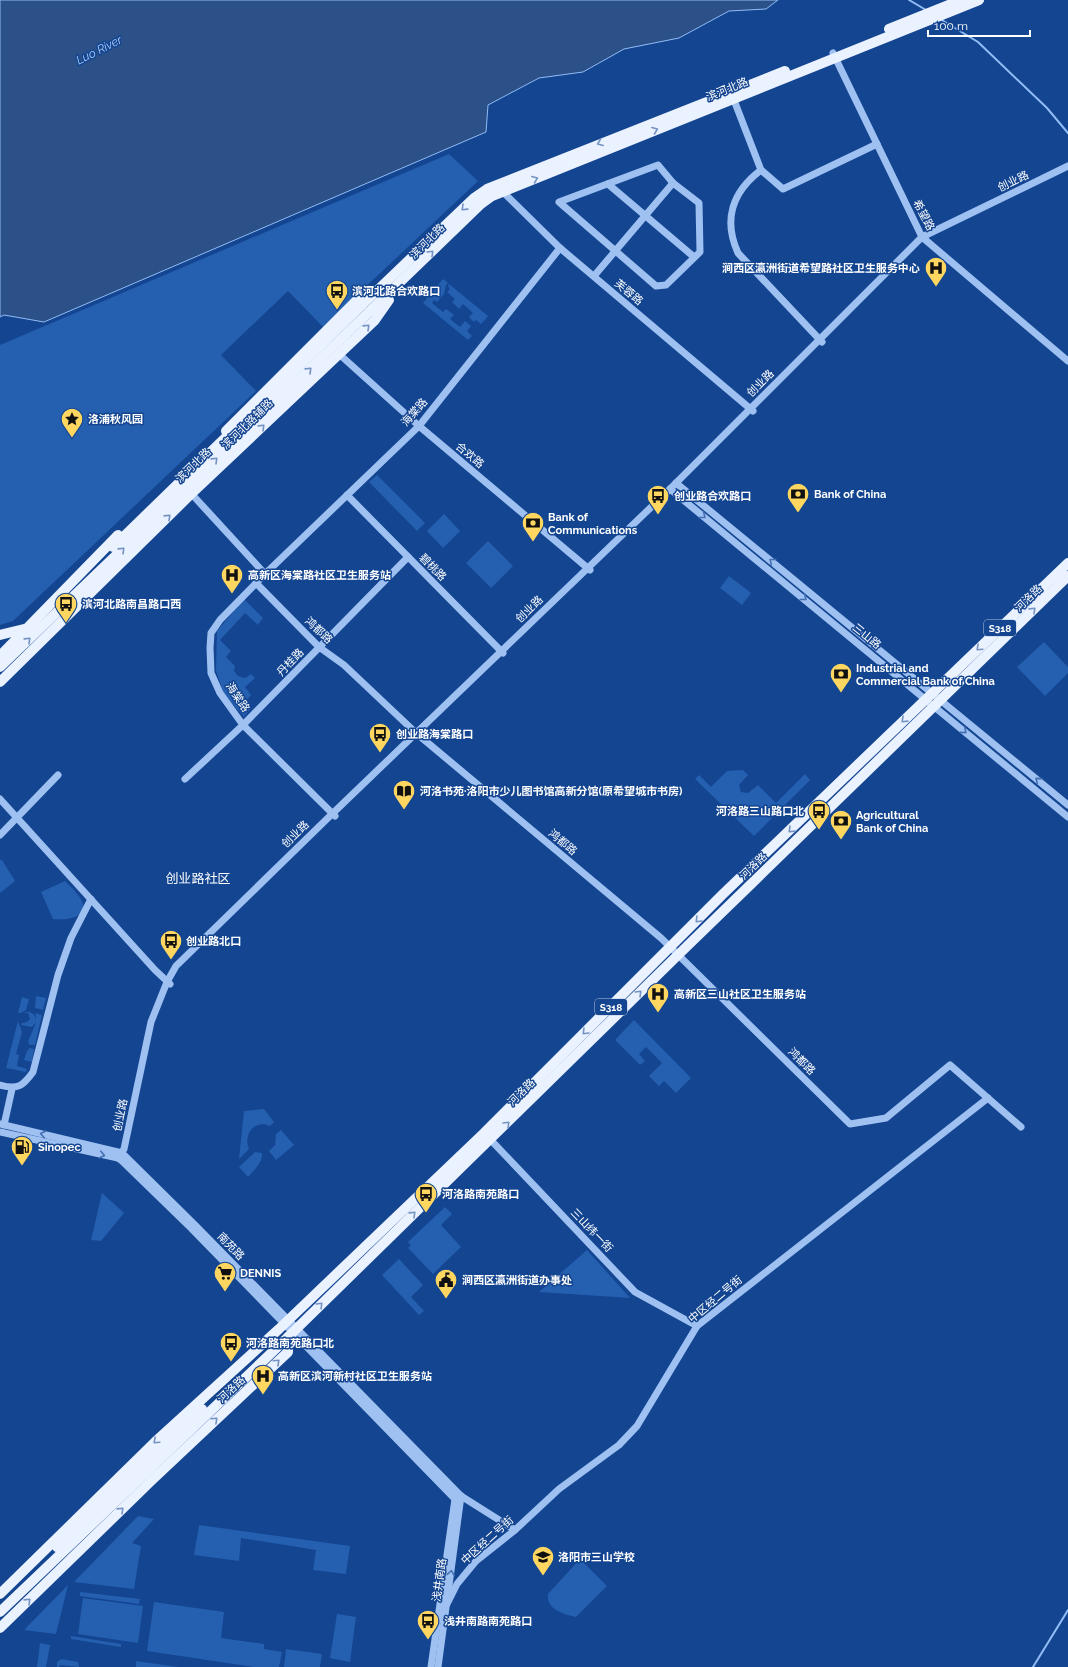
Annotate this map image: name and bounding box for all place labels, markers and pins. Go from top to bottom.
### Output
hospital icon: 涧西区瀛洲街道希望路社区卫生服务中心 [923,255,949,288]
place label: 涧西区瀛洲街道希望路社区卫生服务中心 [722,262,920,275]
bus stop icon: 滨河北路合欢路口 [324,278,350,311]
place label: 滨河北路合欢路口 [352,285,440,298]
place icon: 洛浦秋风园 [59,406,85,439]
place label: 洛浦秋风园 [88,413,143,426]
bank icon: Bank of China [785,481,811,514]
bus stop icon: 创业路合欢路口 [645,483,671,516]
place label: Bank of China [814,488,886,501]
place label: 创业路合欢路口 [674,490,751,503]
bank icon: Bank of Communications [520,510,546,543]
place label: Bank of Communications [548,511,638,537]
hospital icon: 高新区海棠路社区卫生服务站 [219,562,245,595]
place label: 高新区海棠路社区卫生服务站 [248,569,391,582]
bus stop icon: 滨河北路南昌路口西 [53,591,79,624]
place label: 滨河北路南昌路口西 [82,598,181,611]
bank icon: Industrial and Commercial Bank of China [828,661,854,694]
place label: Industrial and Commercial Bank of China [856,662,995,688]
bus stop icon: 创业路海棠路口 [367,721,393,754]
place label: 创业路海棠路口 [396,728,473,741]
library icon: 河洛书苑·洛阳市少儿图书馆高新分馆(原希望城市书房) [391,778,417,811]
place label: 河洛书苑·洛阳市少儿图书馆高新分馆(原希望城市书房) [420,785,683,798]
bus stop icon: 河洛路三山路口北 [806,798,832,831]
place label: 河洛路三山路口北 [716,805,804,818]
bank icon: Agricultural Bank of China [828,808,854,841]
place label: Agricultural Bank of China [856,809,928,835]
bus stop icon: 创业路北口 [158,928,184,961]
place label: 创业路北口 [186,935,241,948]
hospital icon: 高新区三山社区卫生服务站 [645,981,671,1014]
place label: 高新区三山社区卫生服务站 [674,988,806,1001]
fuel station icon: Sinopec [9,1134,35,1167]
place label: Sinopec [38,1141,81,1154]
bus stop icon: 河洛路南苑路口 [413,1181,439,1214]
place label: 河洛路南苑路口 [442,1188,519,1201]
supermarket icon: DENNIS [212,1260,238,1293]
place label: DENNIS [240,1267,281,1280]
public building icon: 涧西区瀛洲街道办事处 [433,1267,459,1300]
place label: 涧西区瀛洲街道办事处 [462,1274,572,1287]
bus stop icon: 河洛路南苑路口北 [218,1330,244,1363]
place label: 河洛路南苑路口北 [246,1337,334,1350]
hospital icon: 高新区滨河新村社区卫生服务站 [250,1363,276,1396]
place label: 高新区滨河新村社区卫生服务站 [278,1370,432,1383]
school or university icon: 洛阳市三山学校 [530,1544,556,1577]
place label: 洛阳市三山学校 [558,1551,635,1564]
bus stop icon: 浅井南路南苑路口 [415,1608,441,1641]
place label: 浅井南路南苑路口 [444,1615,532,1628]

